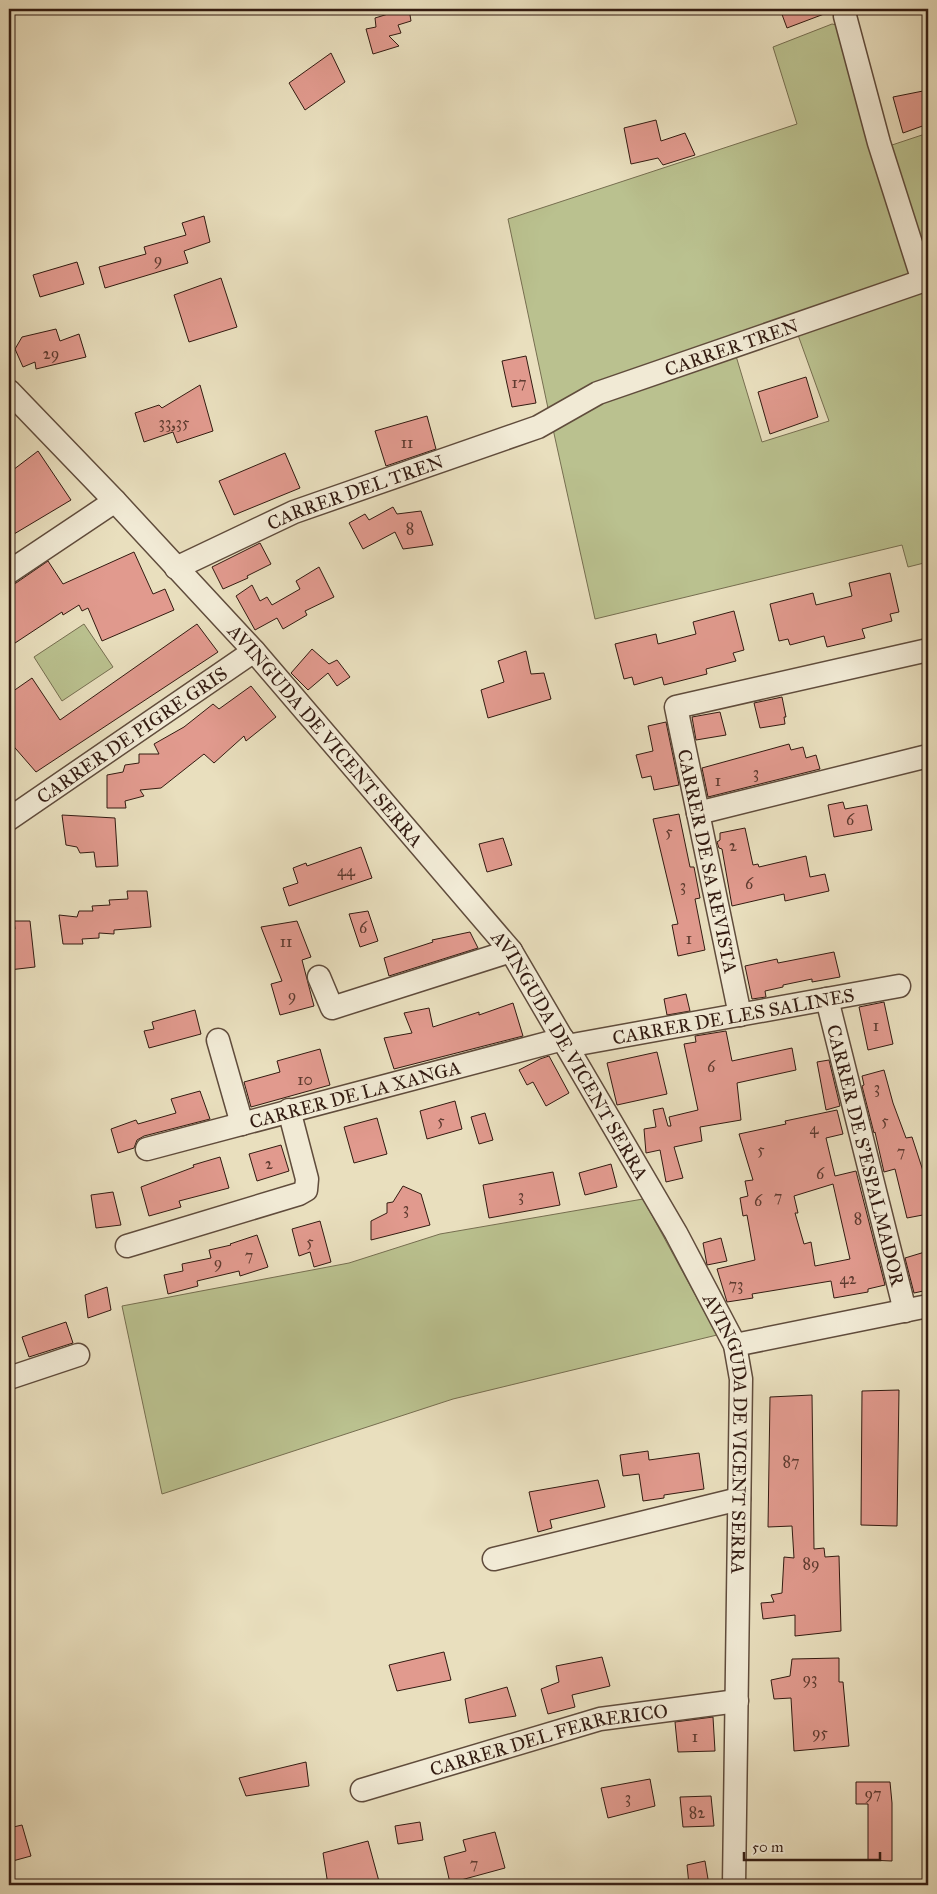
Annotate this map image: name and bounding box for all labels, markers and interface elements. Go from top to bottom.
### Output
house number: 9 [154,250,162,269]
street label: CARRER TREN [662,314,801,381]
house number: 29 [43,344,59,363]
house number: 17 [512,373,526,392]
house number: 33,35 [159,413,190,432]
house number: 11 [401,433,413,452]
street label: CARRER DEL TREN [263,450,447,535]
house number: 8 [406,519,414,538]
street label: AVINGUDA DE VICENT SERRA [222,619,428,852]
street label: CARRER DE PIGRE GRIS [32,662,232,809]
street label: CARRER DE SA REVISTA [673,747,743,975]
house number: 3 [753,763,759,782]
house number: 1 [715,771,721,790]
house number: 6 [846,810,855,829]
house number: 5 [665,822,673,841]
house number: 2 [729,836,737,855]
house number: 44 [337,861,356,880]
house number: 6 [745,874,754,893]
house number: 3 [680,876,686,895]
house number: 6 [359,918,368,937]
street label: AVINGUDA DE VICENT SERRA [486,925,653,1184]
house number: 1 [686,929,692,948]
house number: 11 [280,932,292,951]
street label: CARRER DE LES SALINES [611,983,856,1050]
house number: 9 [288,986,296,1005]
house number: 1 [873,1016,879,1035]
street label: CARRER DE S'ESPALMADOR [822,1022,909,1289]
street label: CARRER DE LA XANGA [247,1056,463,1133]
house number: 6 [707,1057,716,1076]
house number: 10 [297,1070,313,1089]
house number: 3 [874,1078,880,1097]
house number: 5 [437,1111,445,1130]
house number: 5 [881,1111,889,1130]
house number: 4 [810,1119,820,1138]
house number: 5 [757,1140,765,1159]
house number: 7 [897,1142,905,1161]
house number: 2 [265,1154,273,1173]
house number: 6 [816,1164,825,1183]
house number: 3 [518,1186,524,1205]
house number: 7 [774,1187,782,1206]
house number: 6 [754,1191,763,1210]
house number: 3 [403,1199,409,1218]
house number: 8 [854,1209,862,1228]
house number: 5 [306,1232,314,1251]
house number: 7 [245,1246,253,1265]
house number: 9 [214,1253,222,1272]
house number: 42 [840,1269,857,1288]
house number: 73 [729,1275,743,1294]
street label: AVINGUDA DE VICENT SERRA [697,1289,752,1575]
house number: 87 [782,1452,800,1471]
house number: 89 [802,1554,820,1573]
house number: 93 [803,1669,818,1688]
street label: CARRER DEL FERRERICO [427,1699,669,1781]
house number: 95 [812,1723,829,1742]
house number: 1 [692,1727,698,1746]
house number: 97 [864,1784,882,1803]
house number: 3 [625,1788,631,1807]
house number: 82 [689,1803,705,1822]
scale bar [744,1829,881,1861]
text: 50 m [752,1838,784,1856]
house number: 7 [470,1854,478,1873]

